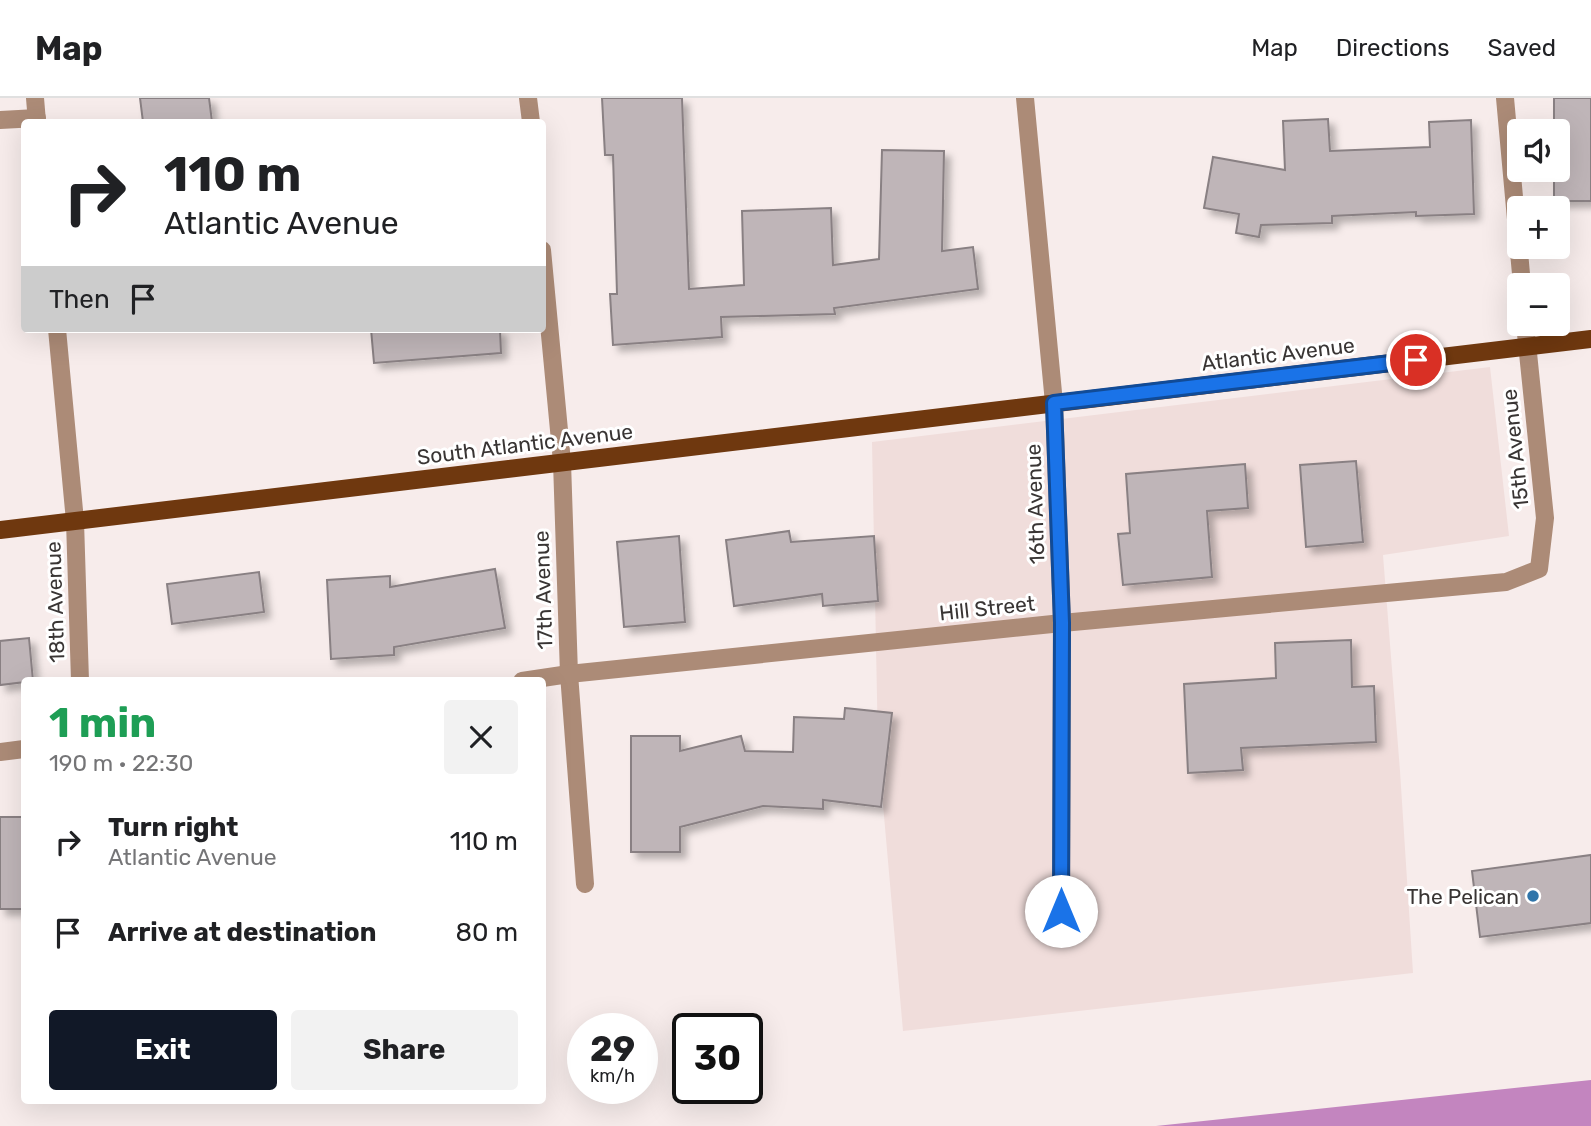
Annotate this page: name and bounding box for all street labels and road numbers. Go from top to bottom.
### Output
street label: Atlantic Avenue [1200,332,1356,376]
street label: 15th Avenue [1496,388,1534,510]
street label: South Atlantic Avenue [416,418,634,470]
street label: 16th Avenue [1020,443,1050,565]
street label: 17th Avenue [528,530,558,650]
street label: 18th Avenue [40,541,70,663]
street label: Hill Street [938,591,1036,625]

